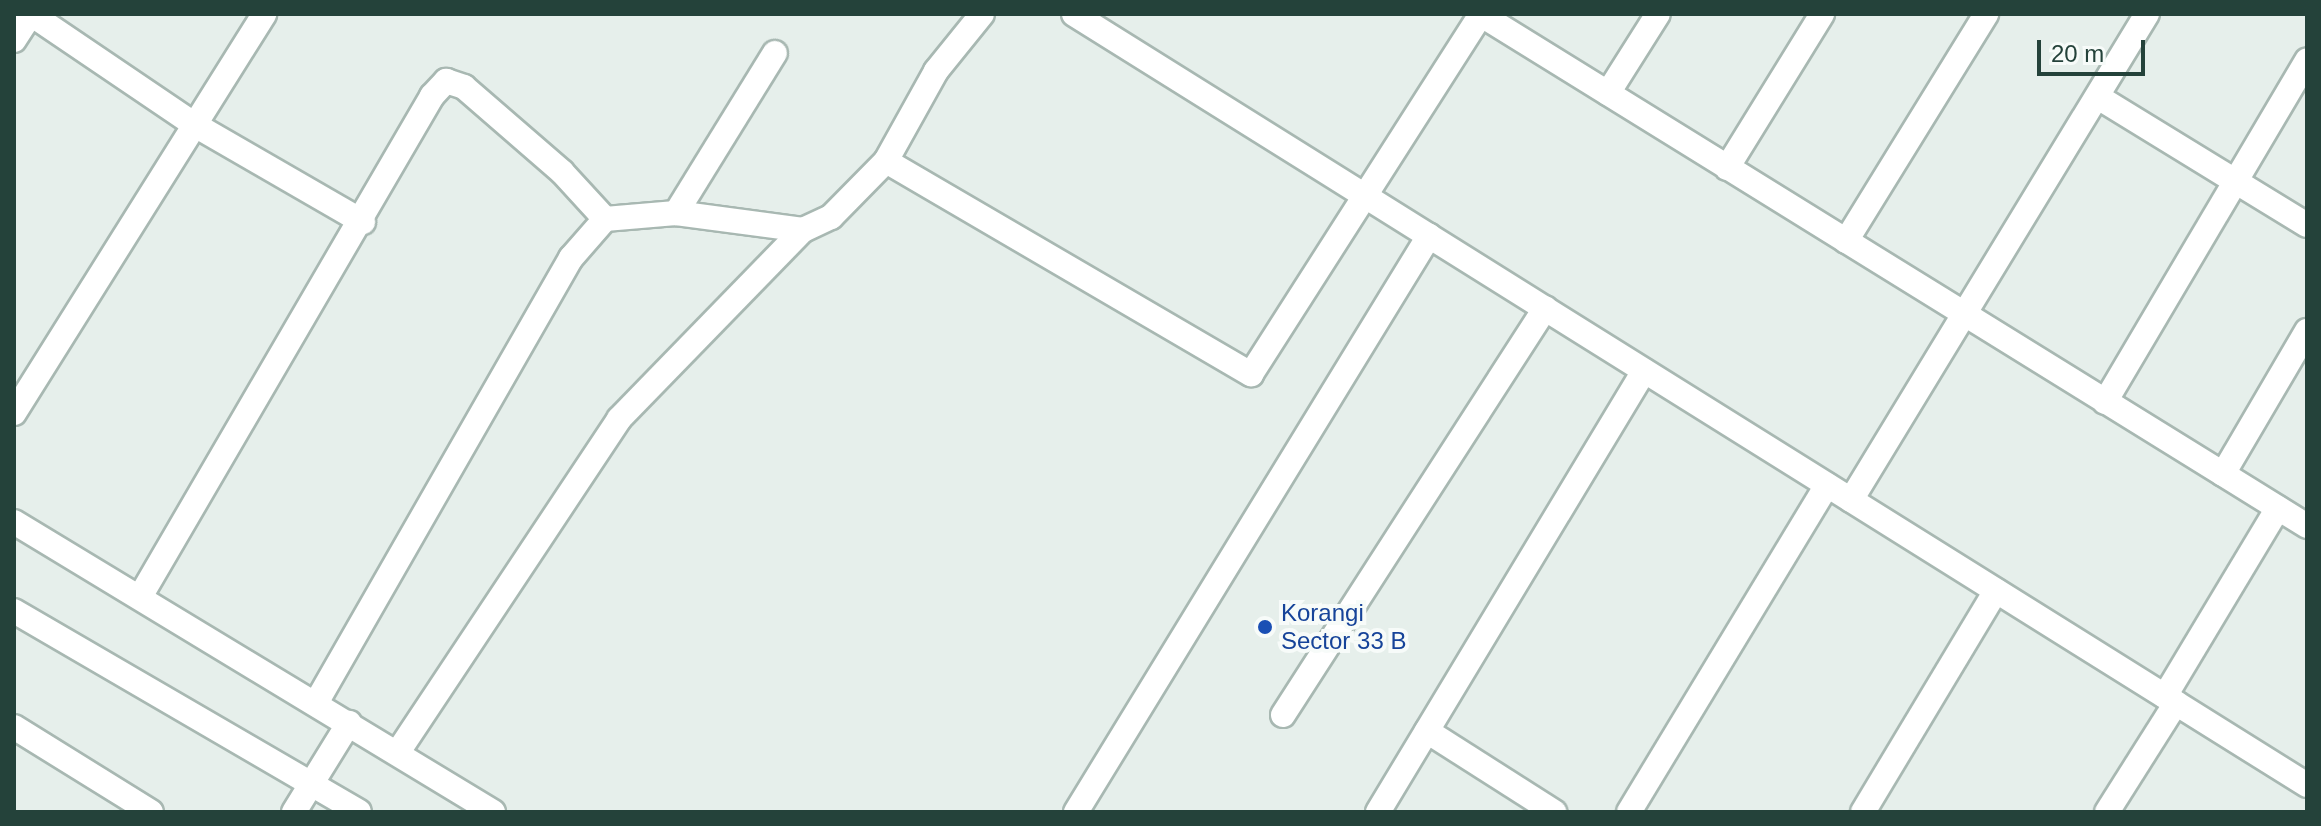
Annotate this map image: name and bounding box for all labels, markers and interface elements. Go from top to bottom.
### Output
scale bar [2041,24,2149,74]
text: 20 m [2051,40,2104,67]
place label: Korangi Sector 33 B [1281,599,1406,655]
marker: Korangi Sector 33 B [1256,618,1274,636]

